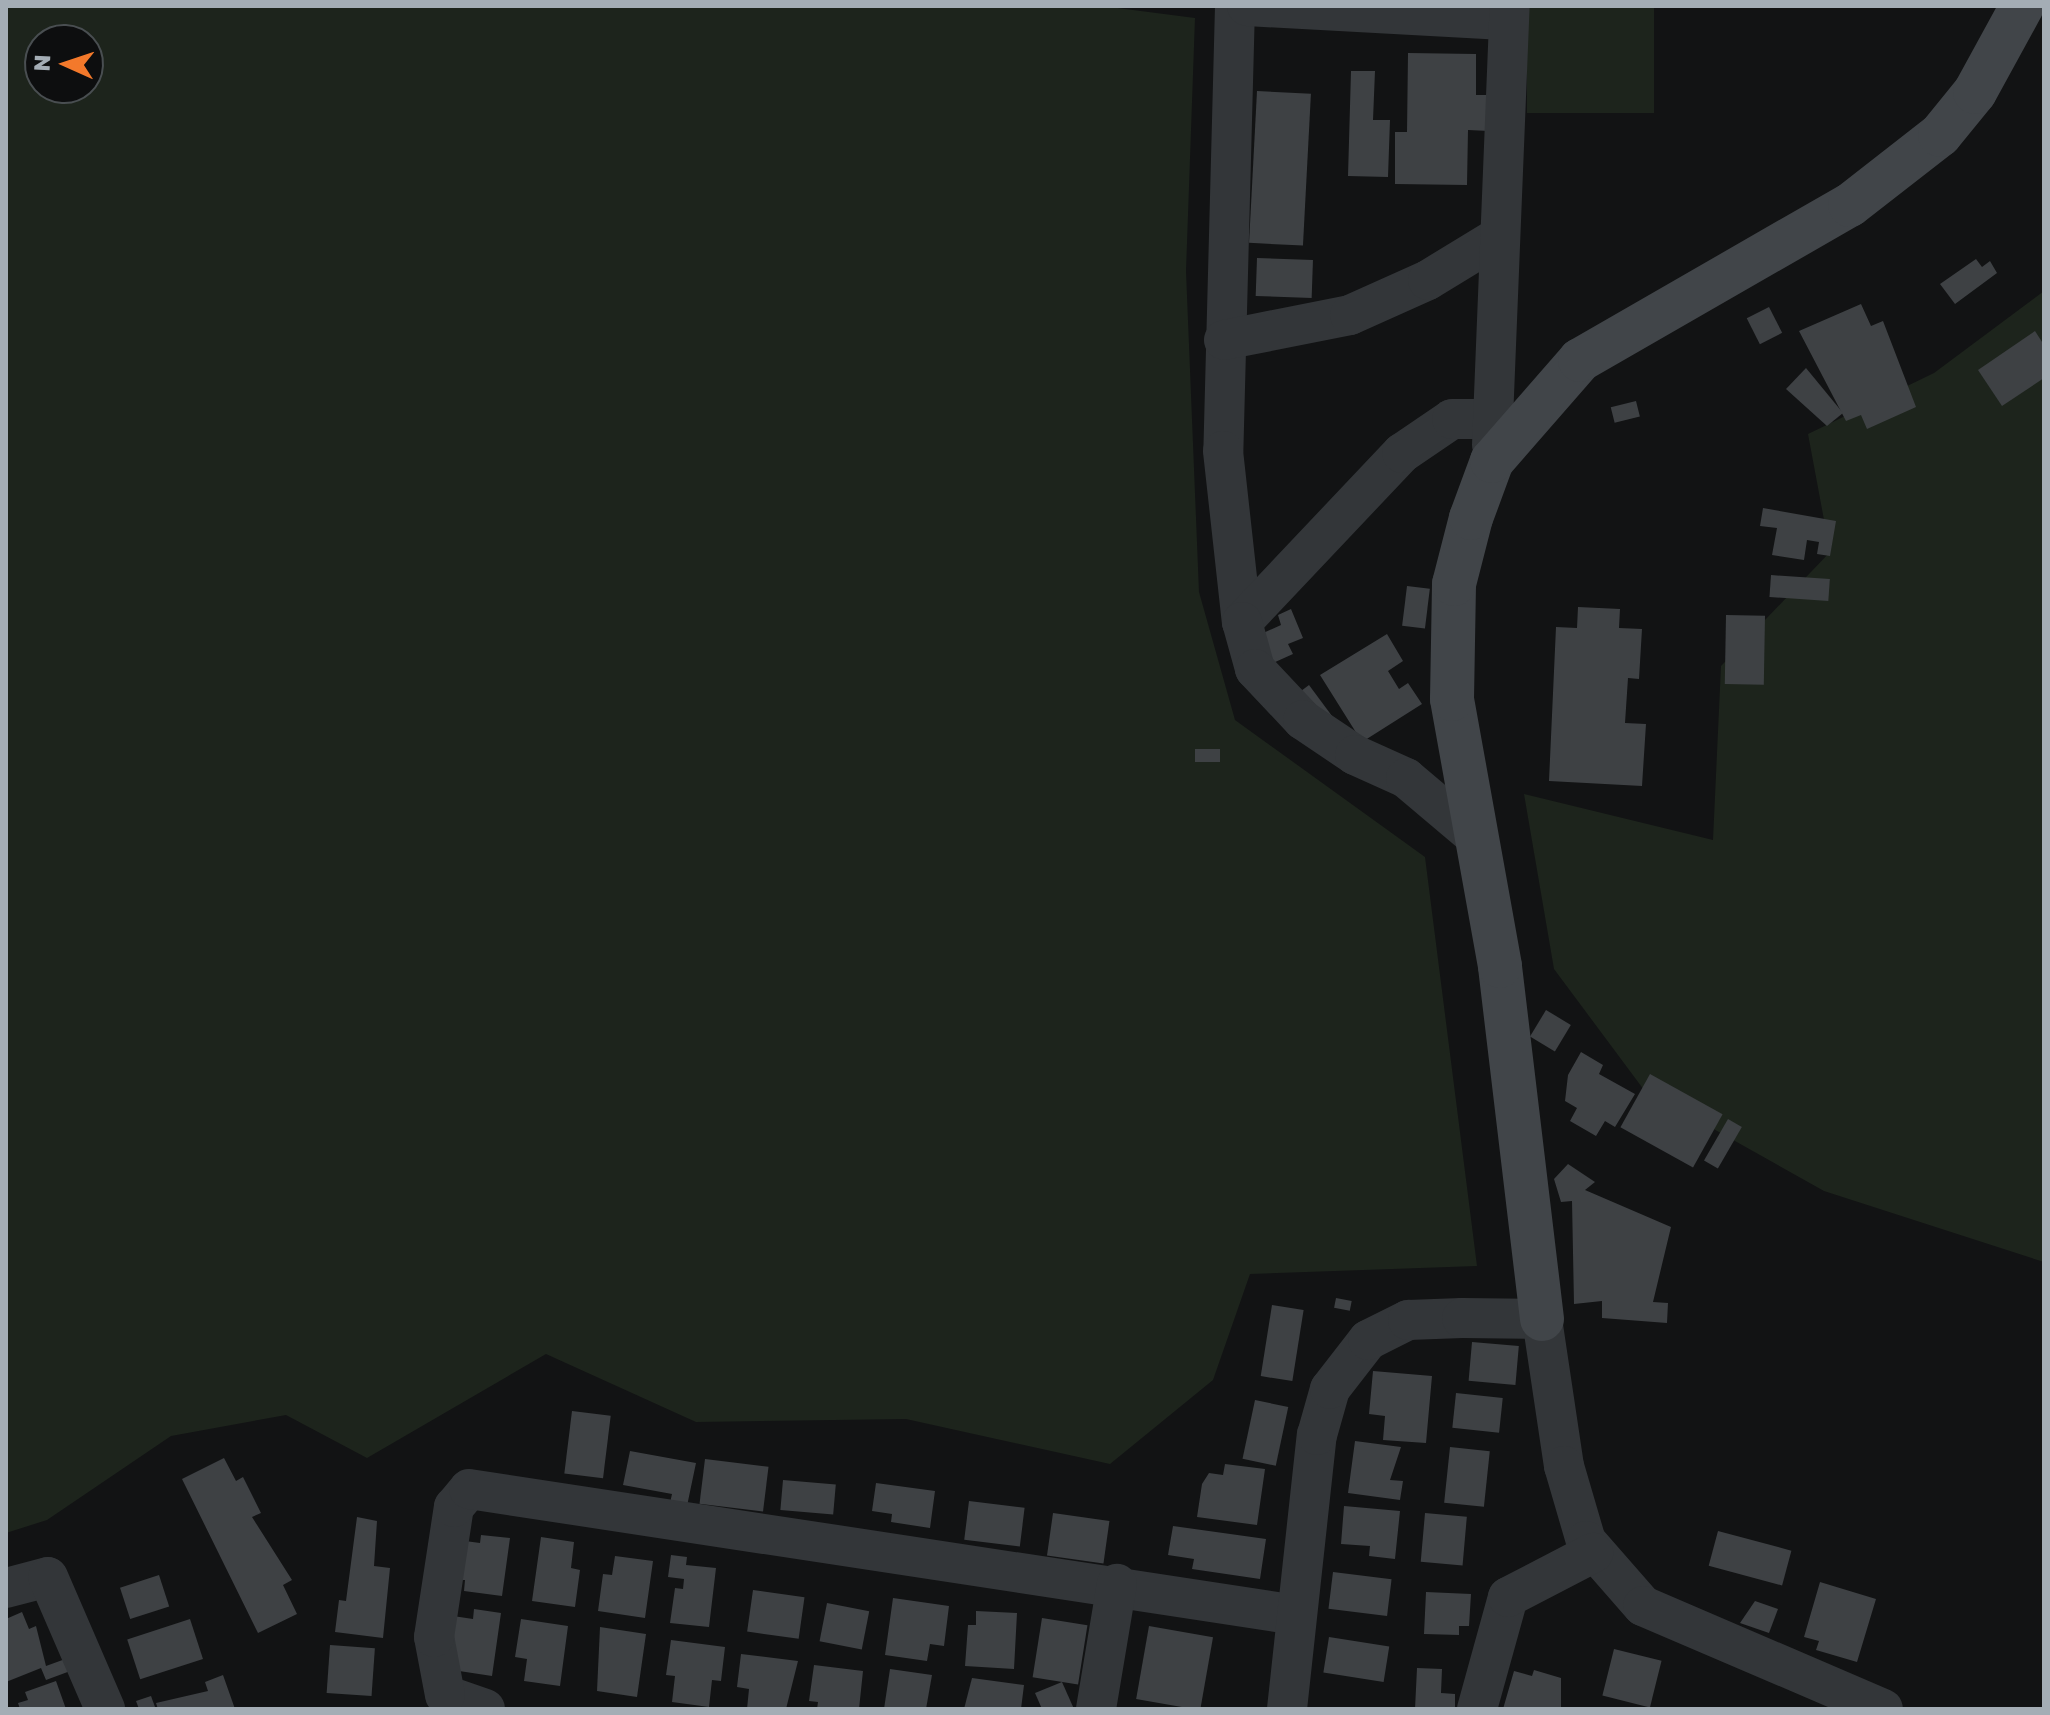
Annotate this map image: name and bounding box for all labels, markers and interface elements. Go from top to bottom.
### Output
north arrow [24,24,104,104]
text: N [28,54,55,72]

